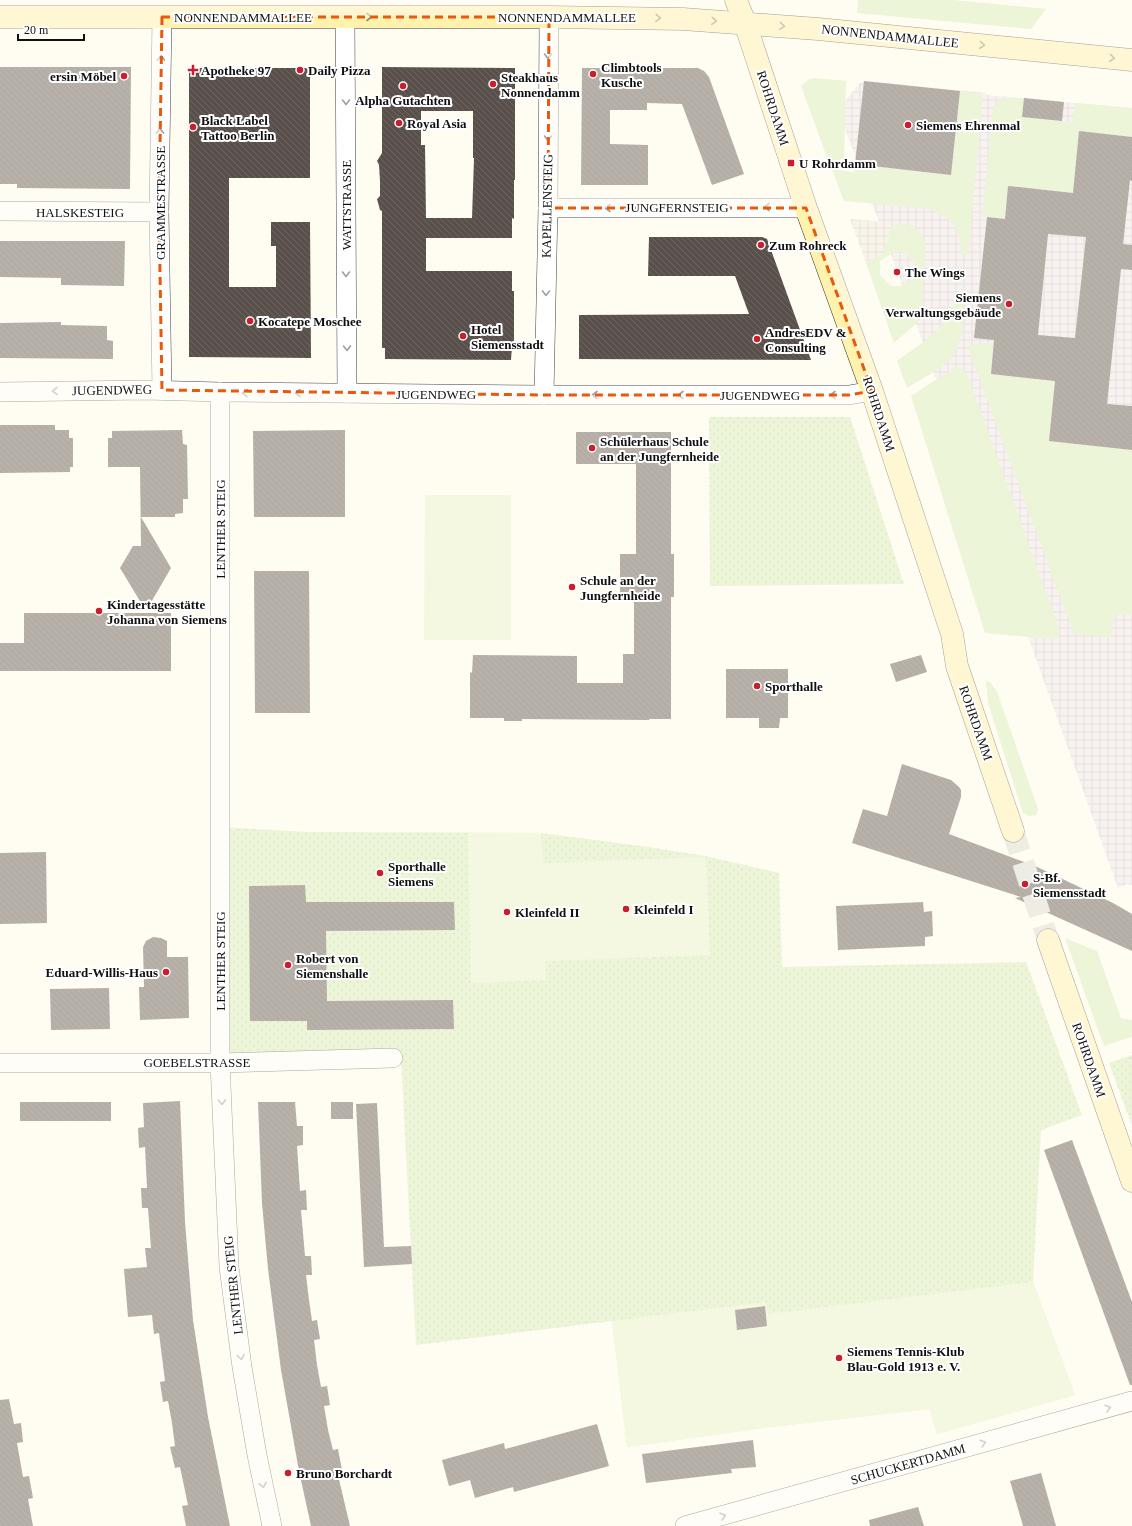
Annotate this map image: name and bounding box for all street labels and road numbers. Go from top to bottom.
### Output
street label: NONNENDAMMALLEE [174,10,312,25]
street label: NONNENDAMMALLEE [498,10,636,25]
street label: NONNENDAMMALLEE [821,21,959,51]
street label: ROHRDAMM [754,69,792,148]
street label: GRAMMESTRASSE [153,146,168,260]
street label: KAPELLENSTEIG [539,154,555,258]
street label: WATTSTRASSE [339,160,354,250]
street label: JUNGFERNSTEIG [625,200,729,215]
street label: HALSKESTEIG [36,205,124,220]
street label: ROHRDAMM [860,375,898,454]
street label: JUGENDWEG [72,382,152,398]
street label: JUGENDWEG [396,387,476,402]
street label: JUGENDWEG [720,388,800,403]
street label: LENTHER STEIG [213,479,228,579]
street label: ROHRDAMM [956,684,996,763]
street label: LENTHER STEIG [213,911,228,1011]
street label: ROHRDAMM [1069,1021,1109,1100]
street label: GOEBELSTRASSE [144,1055,251,1070]
street label: LENTHER STEIG [220,1235,246,1335]
street label: SCHUCKERTDAMM [849,1440,967,1488]

